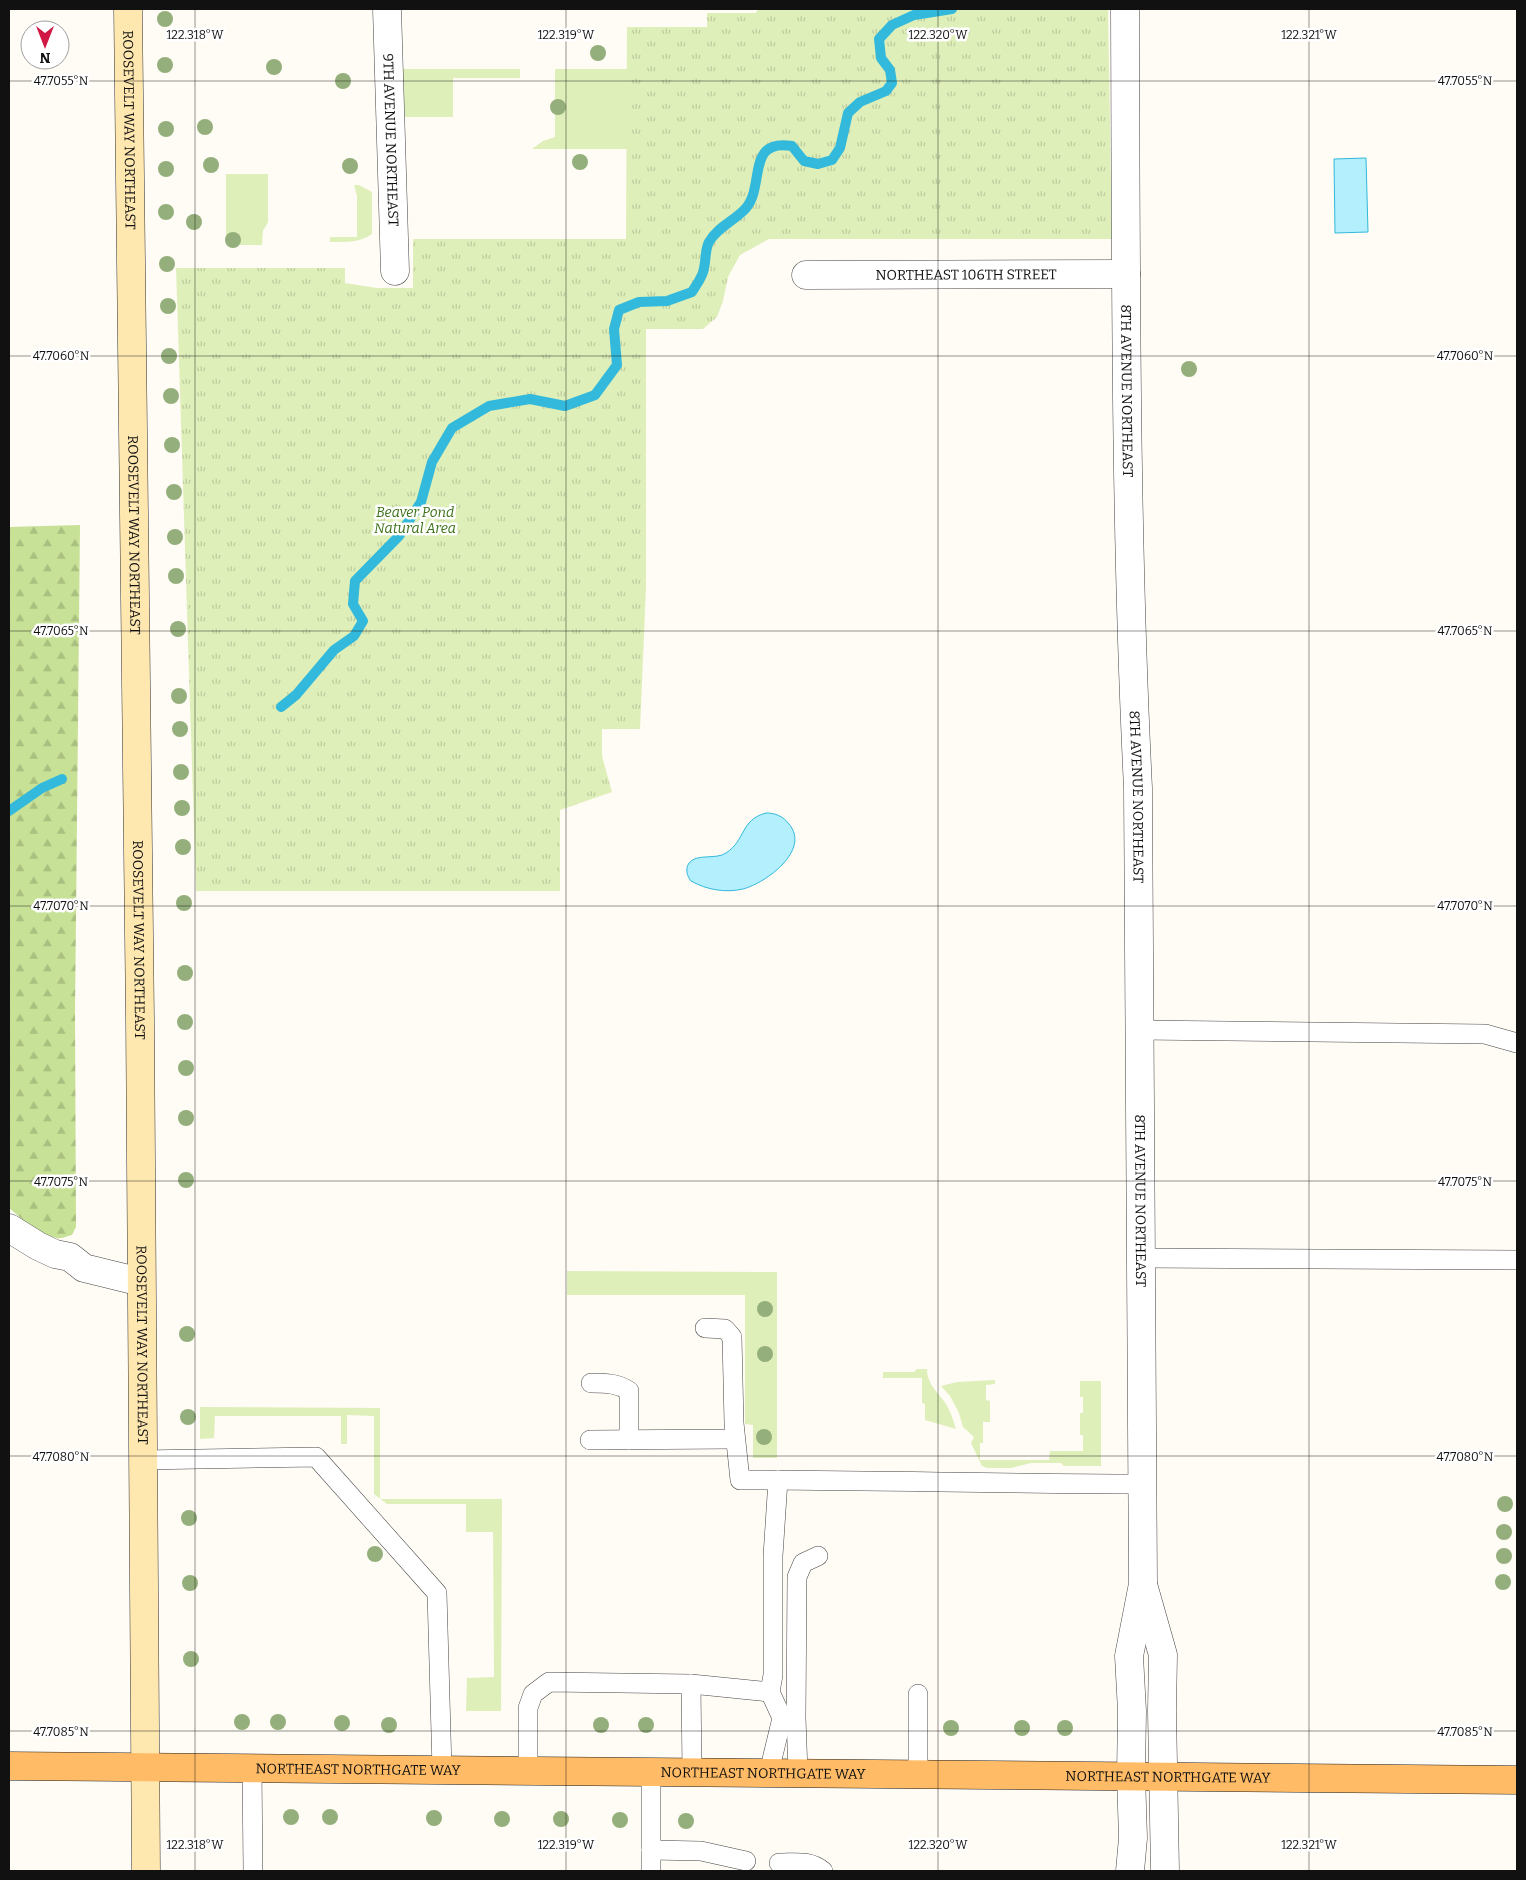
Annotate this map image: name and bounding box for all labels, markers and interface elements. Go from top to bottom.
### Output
north arrow [20,20,70,70]
text: 122.318°W [166,28,224,42]
text: 122.319°W [538,28,595,42]
text: 122.320°W [909,28,968,42]
text: 122.321°W [1281,28,1338,42]
street label: ROOSEVELT WAY NORTHEAST [120,30,139,230]
text: N [39,49,50,66]
street label: 9TH AVENUE NORTHEAST [380,53,402,227]
text: 47.7055°N [34,74,89,88]
text: 47.7055°N [1438,74,1493,88]
street label: NORTHEAST 106TH STREET [875,266,1057,283]
street label: 8TH AVENUE NORTHEAST [1118,304,1137,478]
text: 47.7060°N [33,349,90,363]
text: 47.7060°N [1437,349,1494,363]
street label: ROOSEVELT WAY NORTHEAST [125,435,144,635]
park label: Beaver Pond Natural Area [374,504,456,537]
text: 47.7065°N [33,624,89,638]
text: 47.7065°N [1437,624,1493,638]
street label: 8TH AVENUE NORTHEAST [1126,710,1147,883]
street label: ROOSEVELT WAY NORTHEAST [129,840,149,1040]
text: 47.7070°N [33,899,89,913]
text: 47.7070°N [1437,899,1493,913]
street label: 8TH AVENUE NORTHEAST [1132,1114,1150,1287]
text: 47.7075°N [34,1175,89,1189]
text: 47.7075°N [1438,1175,1493,1189]
street label: ROOSEVELT WAY NORTHEAST [133,1245,152,1445]
text: 47.7080°N [33,1450,90,1464]
text: 47.7080°N [1437,1450,1494,1464]
text: 47.7085°N [33,1725,89,1739]
text: 47.7085°N [1437,1725,1493,1739]
street label: NORTHEAST NORTHGATE WAY [255,1760,461,1779]
street label: NORTHEAST NORTHGATE WAY [660,1764,866,1782]
street label: NORTHEAST NORTHGATE WAY [1065,1767,1271,1786]
text: 122.318°W [166,1838,224,1852]
text: 122.319°W [538,1838,595,1852]
text: 122.320°W [909,1838,968,1852]
text: 122.321°W [1281,1838,1338,1852]

